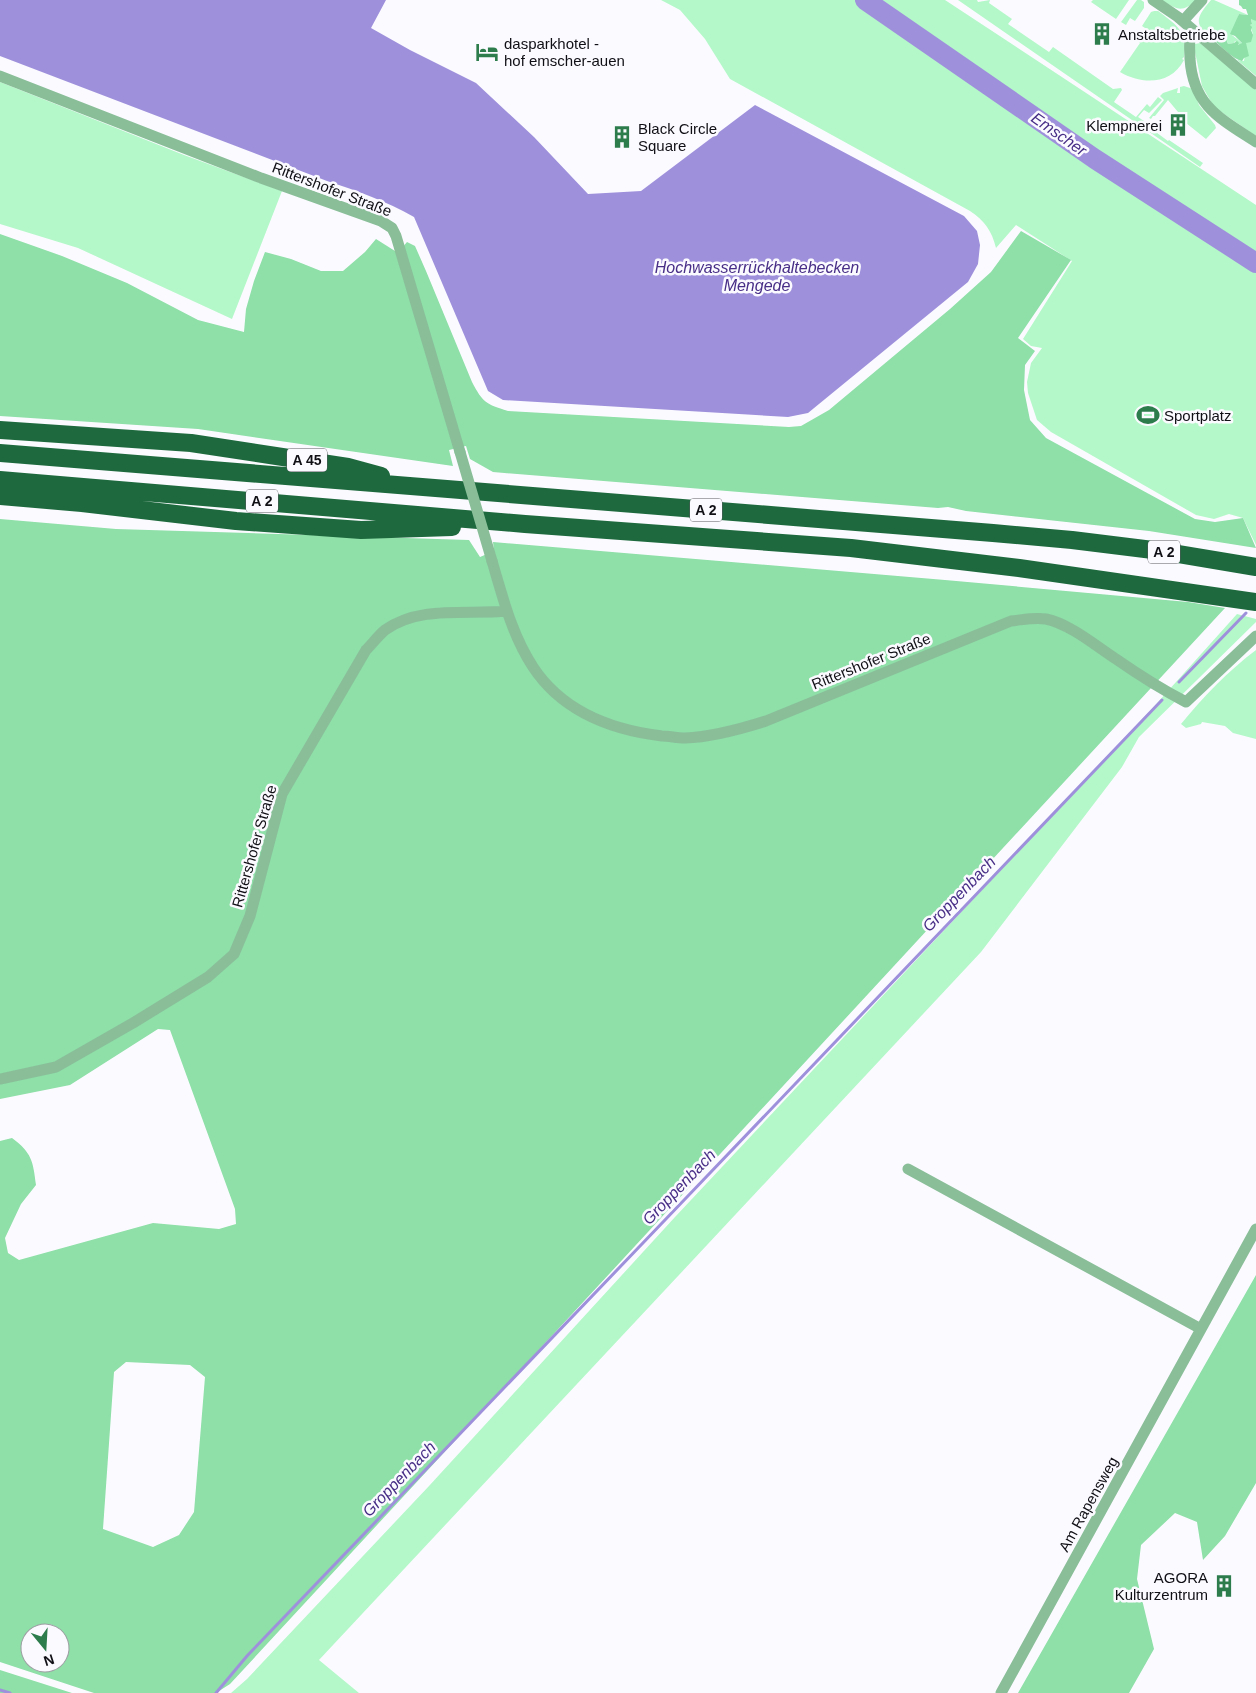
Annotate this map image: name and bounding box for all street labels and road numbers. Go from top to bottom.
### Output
street label: Rittershofer Straße [270,158,394,220]
road number: A 45 [287,448,327,472]
road number: A 2 [246,490,278,512]
road number: A 2 [690,498,722,522]
road number: A 2 [1148,540,1180,564]
street label: Rittershofer Straße [809,629,933,693]
street label: Rittershofer Straße [228,783,280,909]
street label: Am Rapensweg [1055,1454,1121,1554]

